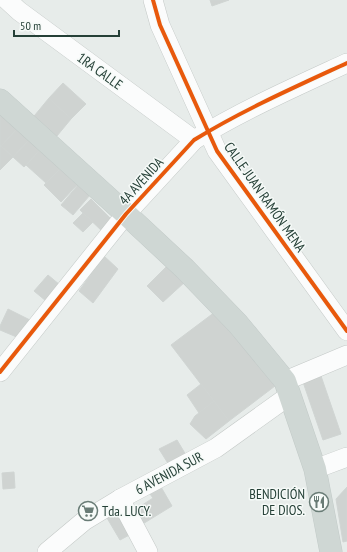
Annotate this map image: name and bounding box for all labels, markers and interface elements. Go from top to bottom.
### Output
scale bar [14,12,119,38]
text: 50 m [20,18,41,33]
street label: 1RA CALLE [74,48,126,94]
street label: CALLE JUAN RAMÓN MENA [220,138,310,256]
street label: 4A AVENIDA [115,153,167,209]
street label: 6 AVENIDA SUR [132,447,206,498]
place label: BENDICIÓN DE DIOS. [249,485,305,519]
restaurant icon: BENDICIÓN DE DIOS. [308,491,330,513]
supermarket icon: Tda. LUCY. [77,500,99,522]
place label: Tda. LUCY. [102,502,151,520]

